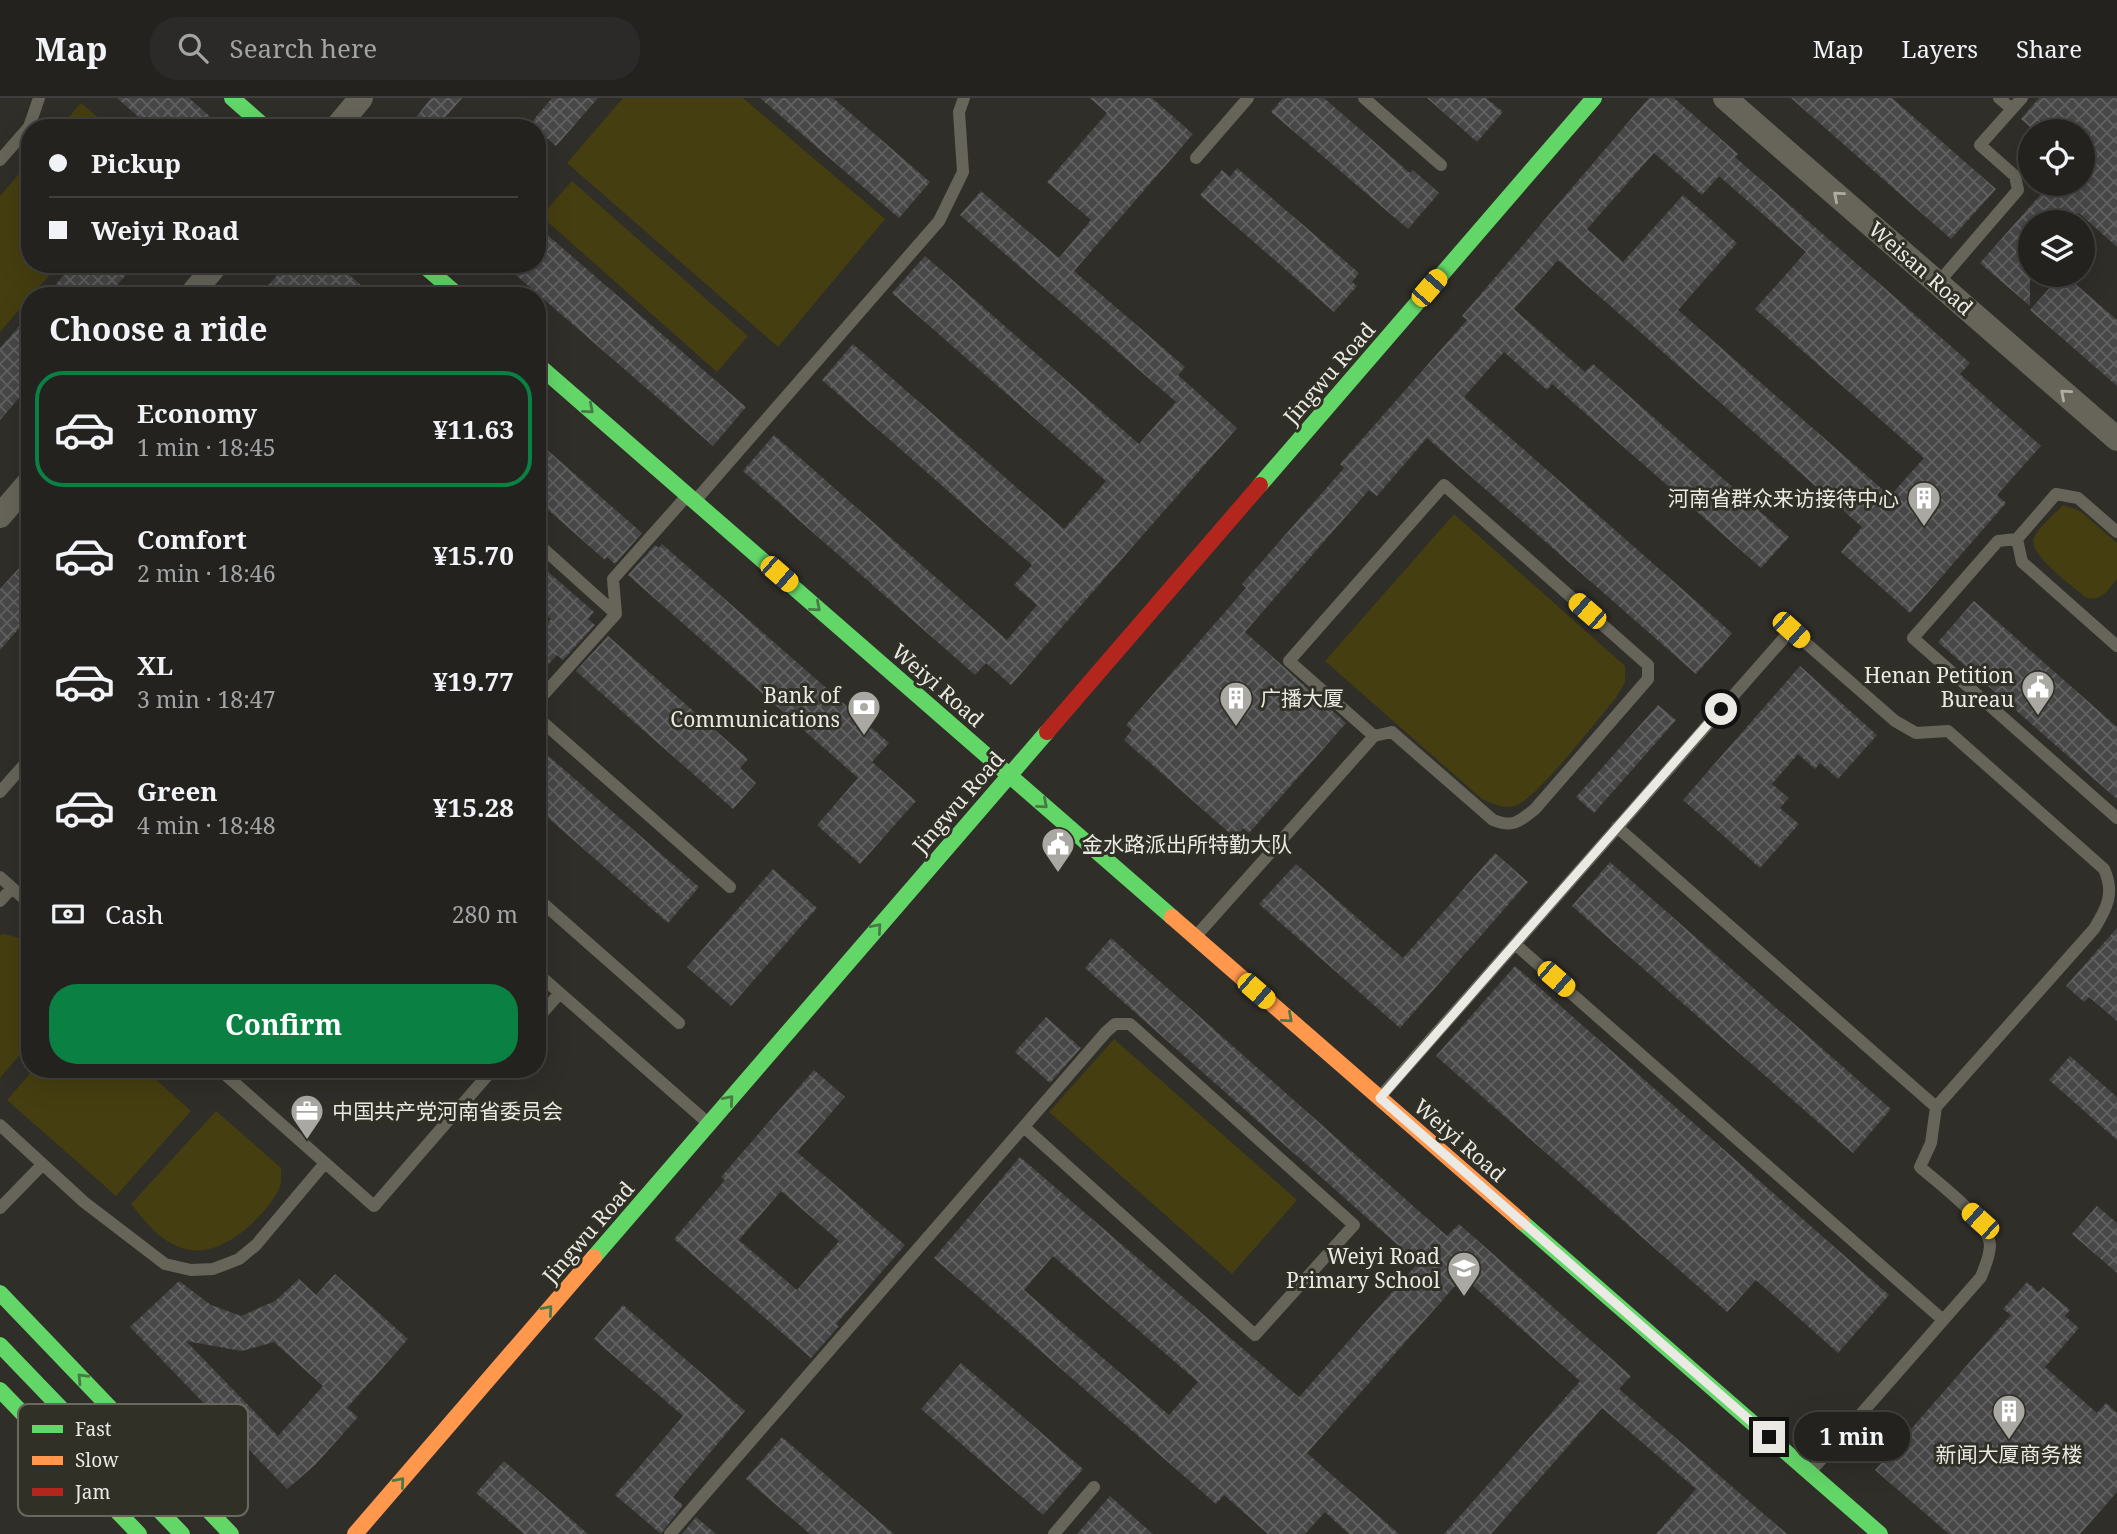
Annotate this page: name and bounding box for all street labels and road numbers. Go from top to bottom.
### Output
street label: Weisan Road [1863,215,1979,321]
street label: Jingwu Road [1276,316,1381,431]
street label: Weiyi Road [886,637,990,733]
street label: Jingwu Road [905,745,1010,860]
street label: Weiyi Road [1408,1092,1512,1188]
street label: Jingwu Road [535,1175,640,1290]

